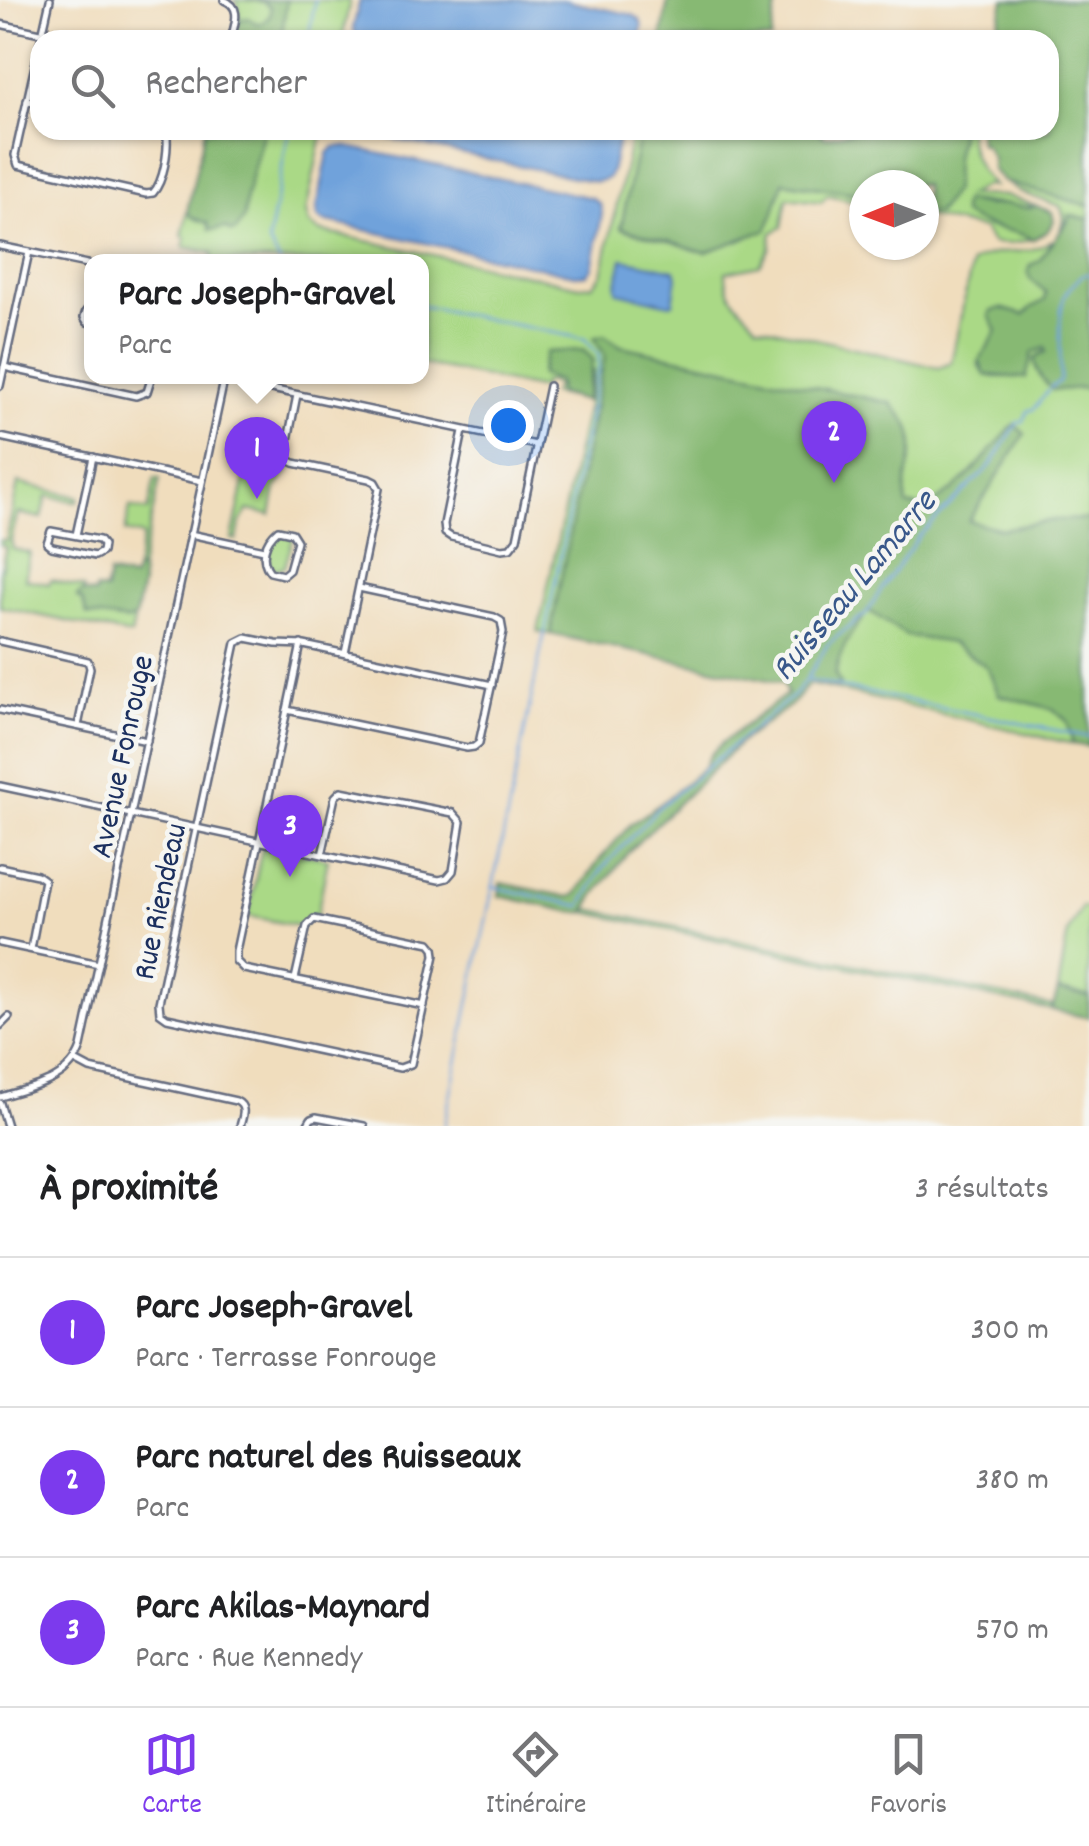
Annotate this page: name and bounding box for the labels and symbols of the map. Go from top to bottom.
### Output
north arrow [849,170,939,260]
your location [483,400,534,451]
pin: 2 [802,400,866,483]
pin: 1 [224,416,290,499]
water label: Ruisseau Lamarre [761,480,952,693]
street label: Avenue Fonrouge [81,651,169,863]
pin: 3 [258,794,322,877]
street label: Rue Riendeau [124,820,202,985]

